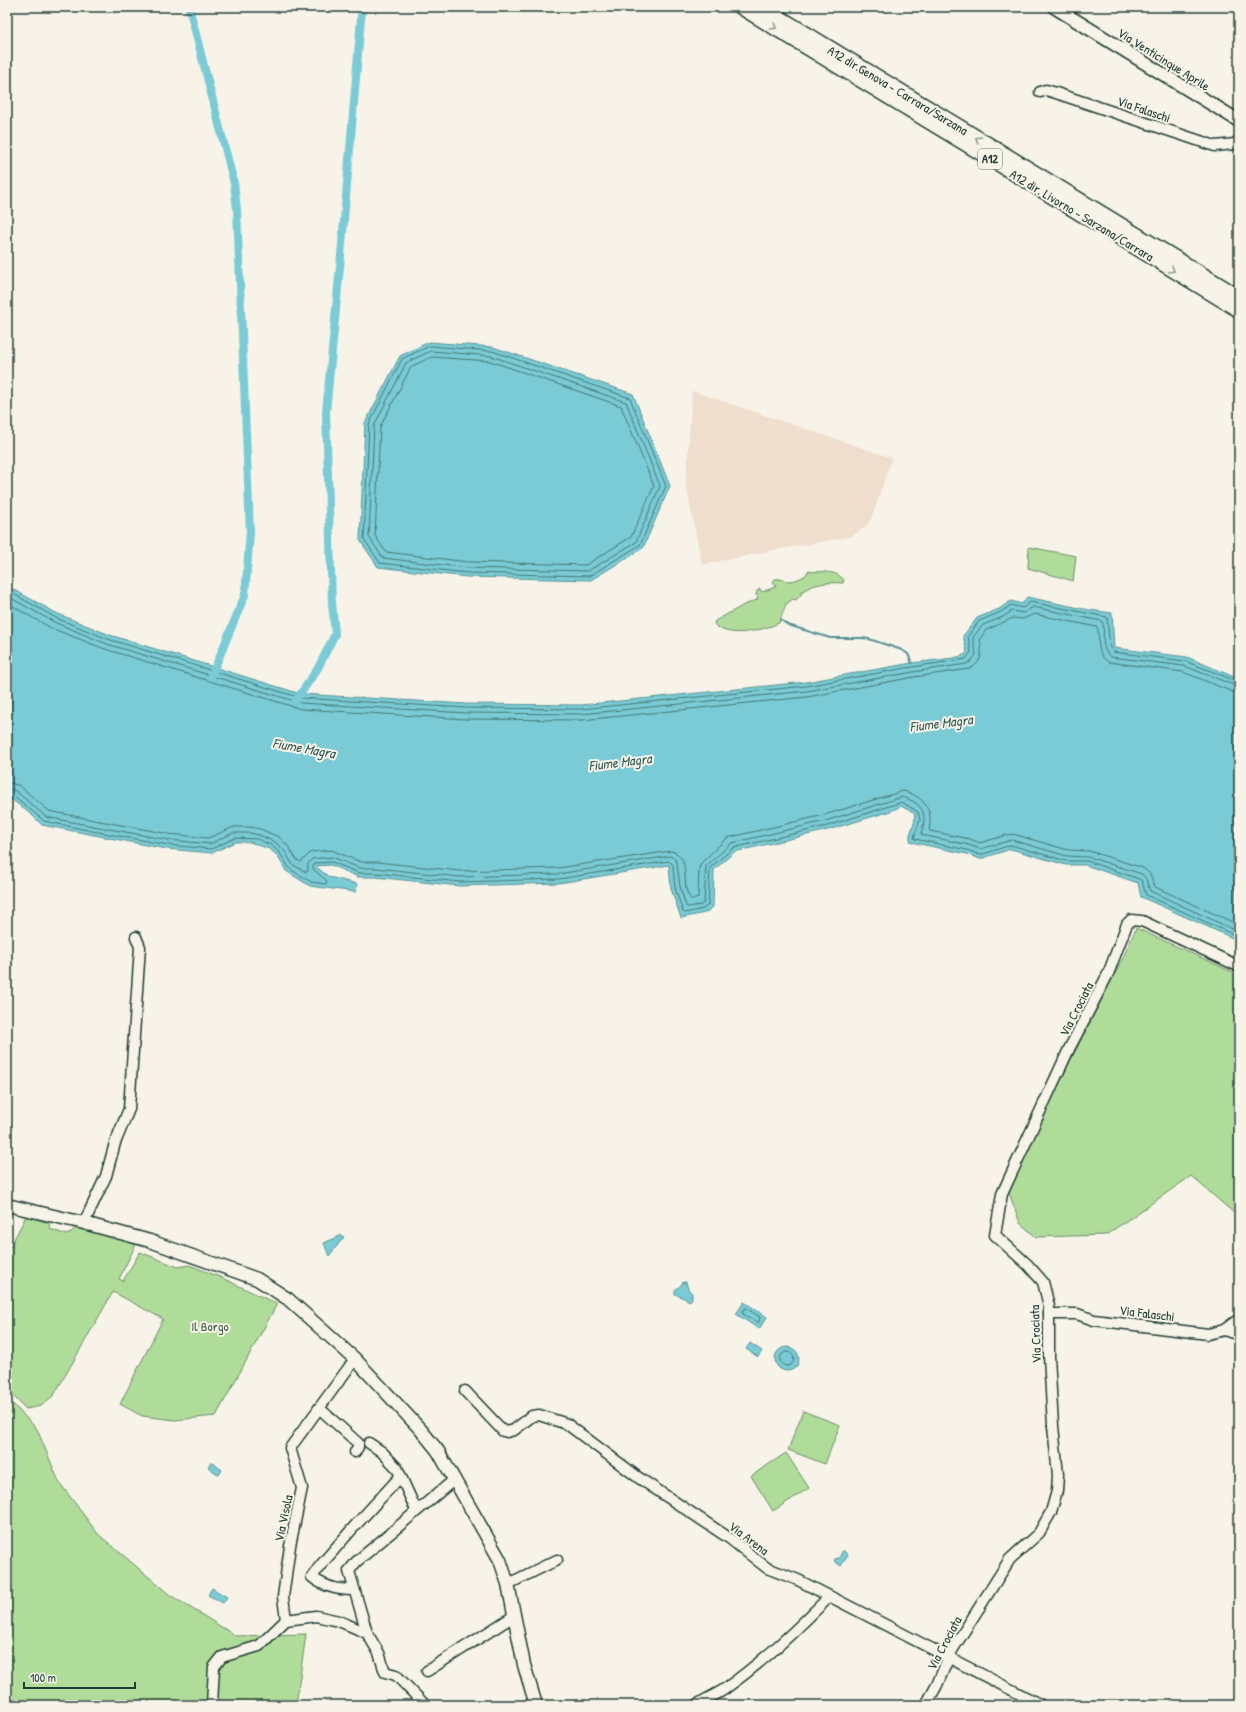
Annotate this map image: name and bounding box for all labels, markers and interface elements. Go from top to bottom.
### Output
one-way arrow [770,23,777,30]
street label: Via Venticinque Aprile [1114,23,1214,95]
street label: A12 dir.Genova - Carrara/Sarzana [825,41,971,139]
street label: Via Falaschi [1115,91,1173,127]
one-way arrow [975,136,982,144]
road number: A12 [978,149,1002,169]
street label: A12 dir. Livorno - Sarzana/Carrara [1007,165,1157,265]
one-way arrow [1168,265,1175,273]
water label: Fiume Magra [908,709,975,737]
water label: Fiume Magra [271,733,338,764]
water label: Fiume Magra [587,748,654,776]
street label: Via Crociata [1055,979,1097,1039]
street label: Via Falaschi [1118,1301,1176,1325]
street label: Via Crociata [1025,1305,1045,1363]
park label: Il Borgo [191,1317,229,1335]
street label: Via Visola [269,1493,297,1543]
street label: Via Arena [725,1517,773,1559]
street label: Via Crociata [922,1613,966,1673]
scale bar [24,1664,135,1690]
text: 100 m [30,1669,56,1686]

